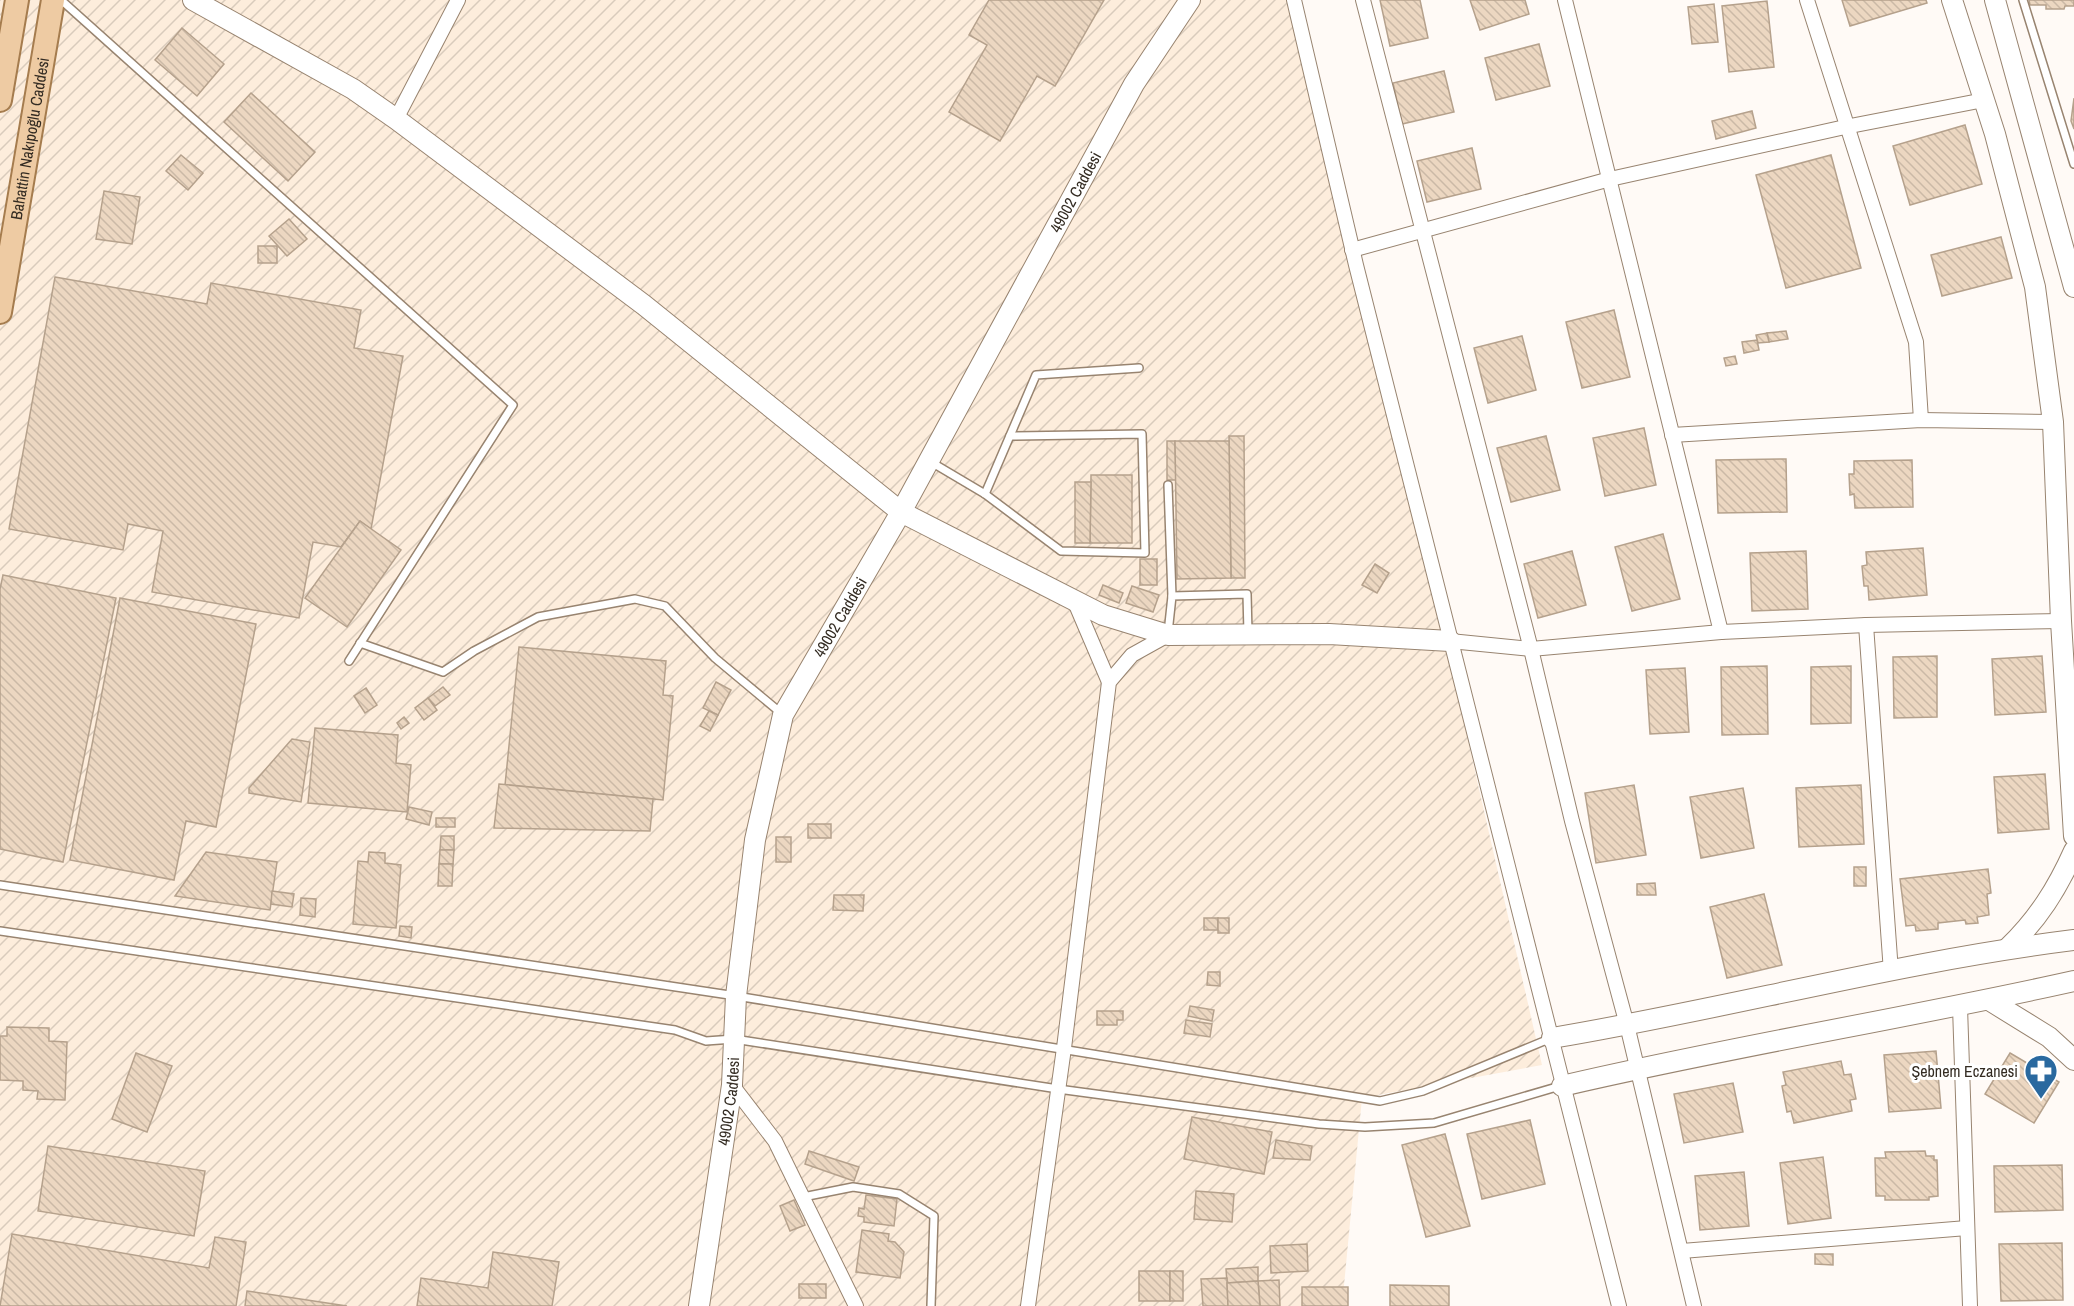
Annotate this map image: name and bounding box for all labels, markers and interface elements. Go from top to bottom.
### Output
street label: Bahattin Nakıpoğlu Caddesi [5,56,54,221]
street label: 49002 Caddesi [1044,148,1106,236]
street label: 49002 Caddesi [808,573,872,661]
pharmacy icon: Şebnem Eczanesi [2023,1053,2059,1100]
street label: 49002 Caddesi [712,1056,744,1147]
place label: Şebnem Eczanesi [1912,1060,2018,1082]

